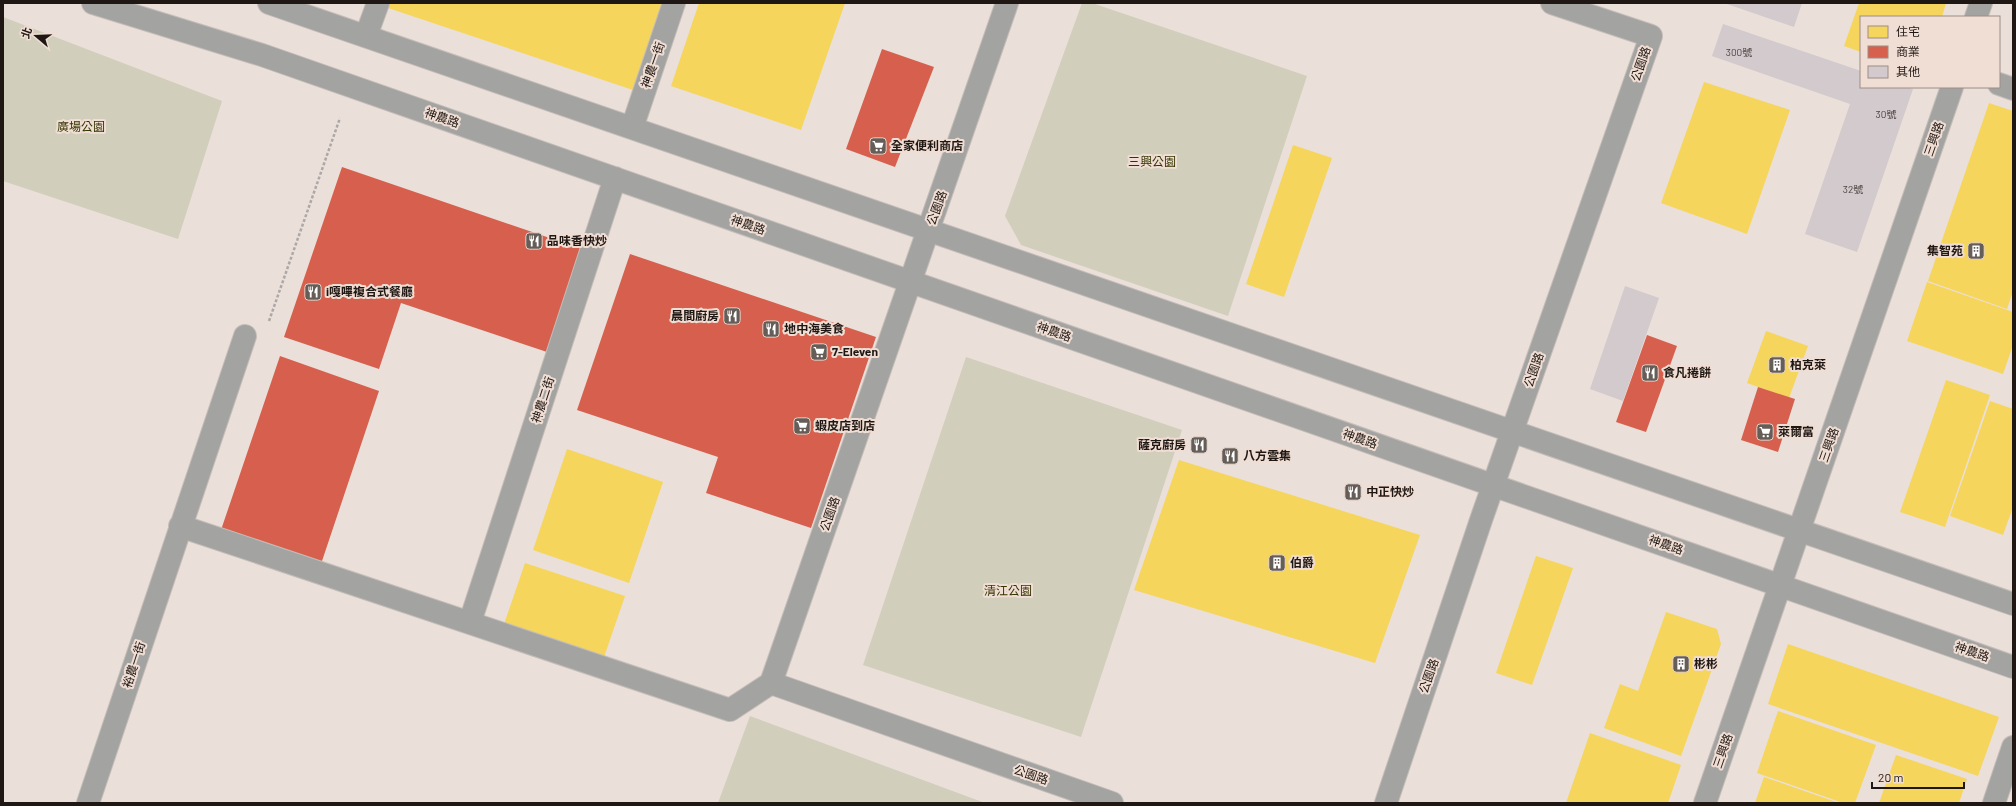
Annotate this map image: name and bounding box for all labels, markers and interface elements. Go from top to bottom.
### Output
north arrow [16,16,56,56]
legend [1860,16,2000,88]
text: 住宅 [1896,24,1920,38]
text: 北 [18,25,34,40]
street label: 神農一街 [638,40,666,90]
street label: 公園路 [1628,44,1653,83]
text: 商業 [1896,44,1920,58]
house number: 300號 [1726,46,1752,58]
text: 其他 [1896,64,1920,78]
street label: 神農路 [423,105,462,130]
house number: 30號 [1876,108,1896,120]
park label: 廣場公園 [57,119,105,133]
street label: 三興路 [1921,119,1946,158]
supermarket icon: 全家便利商店 [868,136,888,156]
place label: 全家便利商店 [891,138,963,152]
park label: 三興公園 [1128,154,1176,168]
house number: 32號 [1843,183,1863,195]
street label: 公園路 [923,188,949,227]
street label: 神農路 [729,212,768,237]
restaurant icon: 品味香快炒 [524,231,544,251]
place label: 品味香快炒 [547,233,607,247]
building icon: 集智苑 [1966,241,1986,261]
place label: 集智苑 [1927,243,1963,257]
restaurant icon: i嘎嗶複合式餐廳 [303,282,323,302]
place label: i嘎嗶複合式餐廳 [326,284,413,298]
restaurant icon: 晨間廚房 [722,306,742,326]
place label: 晨間廚房 [671,308,719,322]
restaurant icon: 地中海美食 [761,319,781,339]
street label: 神農路 [1035,319,1074,344]
place label: 地中海美食 [784,321,844,335]
supermarket icon: 7-Eleven [809,342,829,362]
place label: 7-Eleven [832,344,878,358]
street label: 公園路 [1521,350,1546,389]
building icon: 柏克萊 [1767,355,1787,375]
place label: 柏克萊 [1790,357,1826,371]
restaurant icon: 食凡捲餅 [1640,363,1660,383]
place label: 食凡捲餅 [1663,365,1711,379]
street label: 神農二街 [528,375,556,425]
supermarket icon: 蝦皮店到店 [792,416,812,436]
place label: 蝦皮店到店 [815,418,875,432]
supermarket icon: 萊爾富 [1755,422,1775,442]
place label: 萊爾富 [1778,424,1814,438]
street label: 三興路 [1816,425,1841,464]
street label: 神農路 [1341,426,1380,451]
restaurant icon: 薩克廚房 [1189,435,1209,455]
place label: 薩克廚房 [1138,437,1186,451]
restaurant icon: 八方雲集 [1220,446,1240,466]
place label: 八方雲集 [1243,448,1291,462]
restaurant icon: 中正快炒 [1343,482,1363,502]
place label: 中正快炒 [1366,484,1414,498]
street label: 公園路 [817,494,842,533]
street label: 神農路 [1647,532,1686,557]
building icon: 伯爵 [1267,553,1287,573]
place label: 伯爵 [1290,555,1314,569]
park label: 清江公園 [984,583,1032,597]
street label: 神農路 [1953,639,1992,664]
street label: 裕農一街 [119,640,147,690]
building icon: 彬彬 [1671,654,1691,674]
street label: 公園路 [1416,656,1441,695]
place label: 彬彬 [1694,656,1718,670]
street label: 三興路 [1710,731,1735,770]
street label: 公園路 [1012,762,1051,787]
scale bar [1872,764,1964,790]
text: 20 m [1878,770,1904,784]

